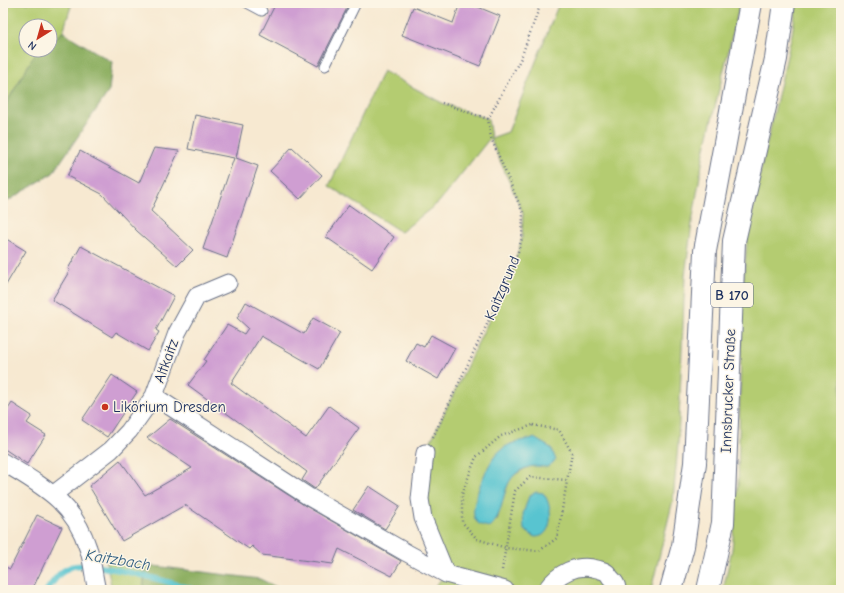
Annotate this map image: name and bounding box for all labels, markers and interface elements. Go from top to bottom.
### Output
north arrow [18,18,58,58]
text: N [26,38,39,53]
street label: Kaitzgrund [480,253,524,323]
road number: B 170 [711,283,753,307]
street label: Innsbrucker Straße [717,328,739,453]
street label: Altkaitz [150,336,182,385]
place label: Likörium Dresden [113,398,226,416]
marker: Likörium Dresden [100,402,110,412]
water label: Kaitzbach [84,546,152,574]

